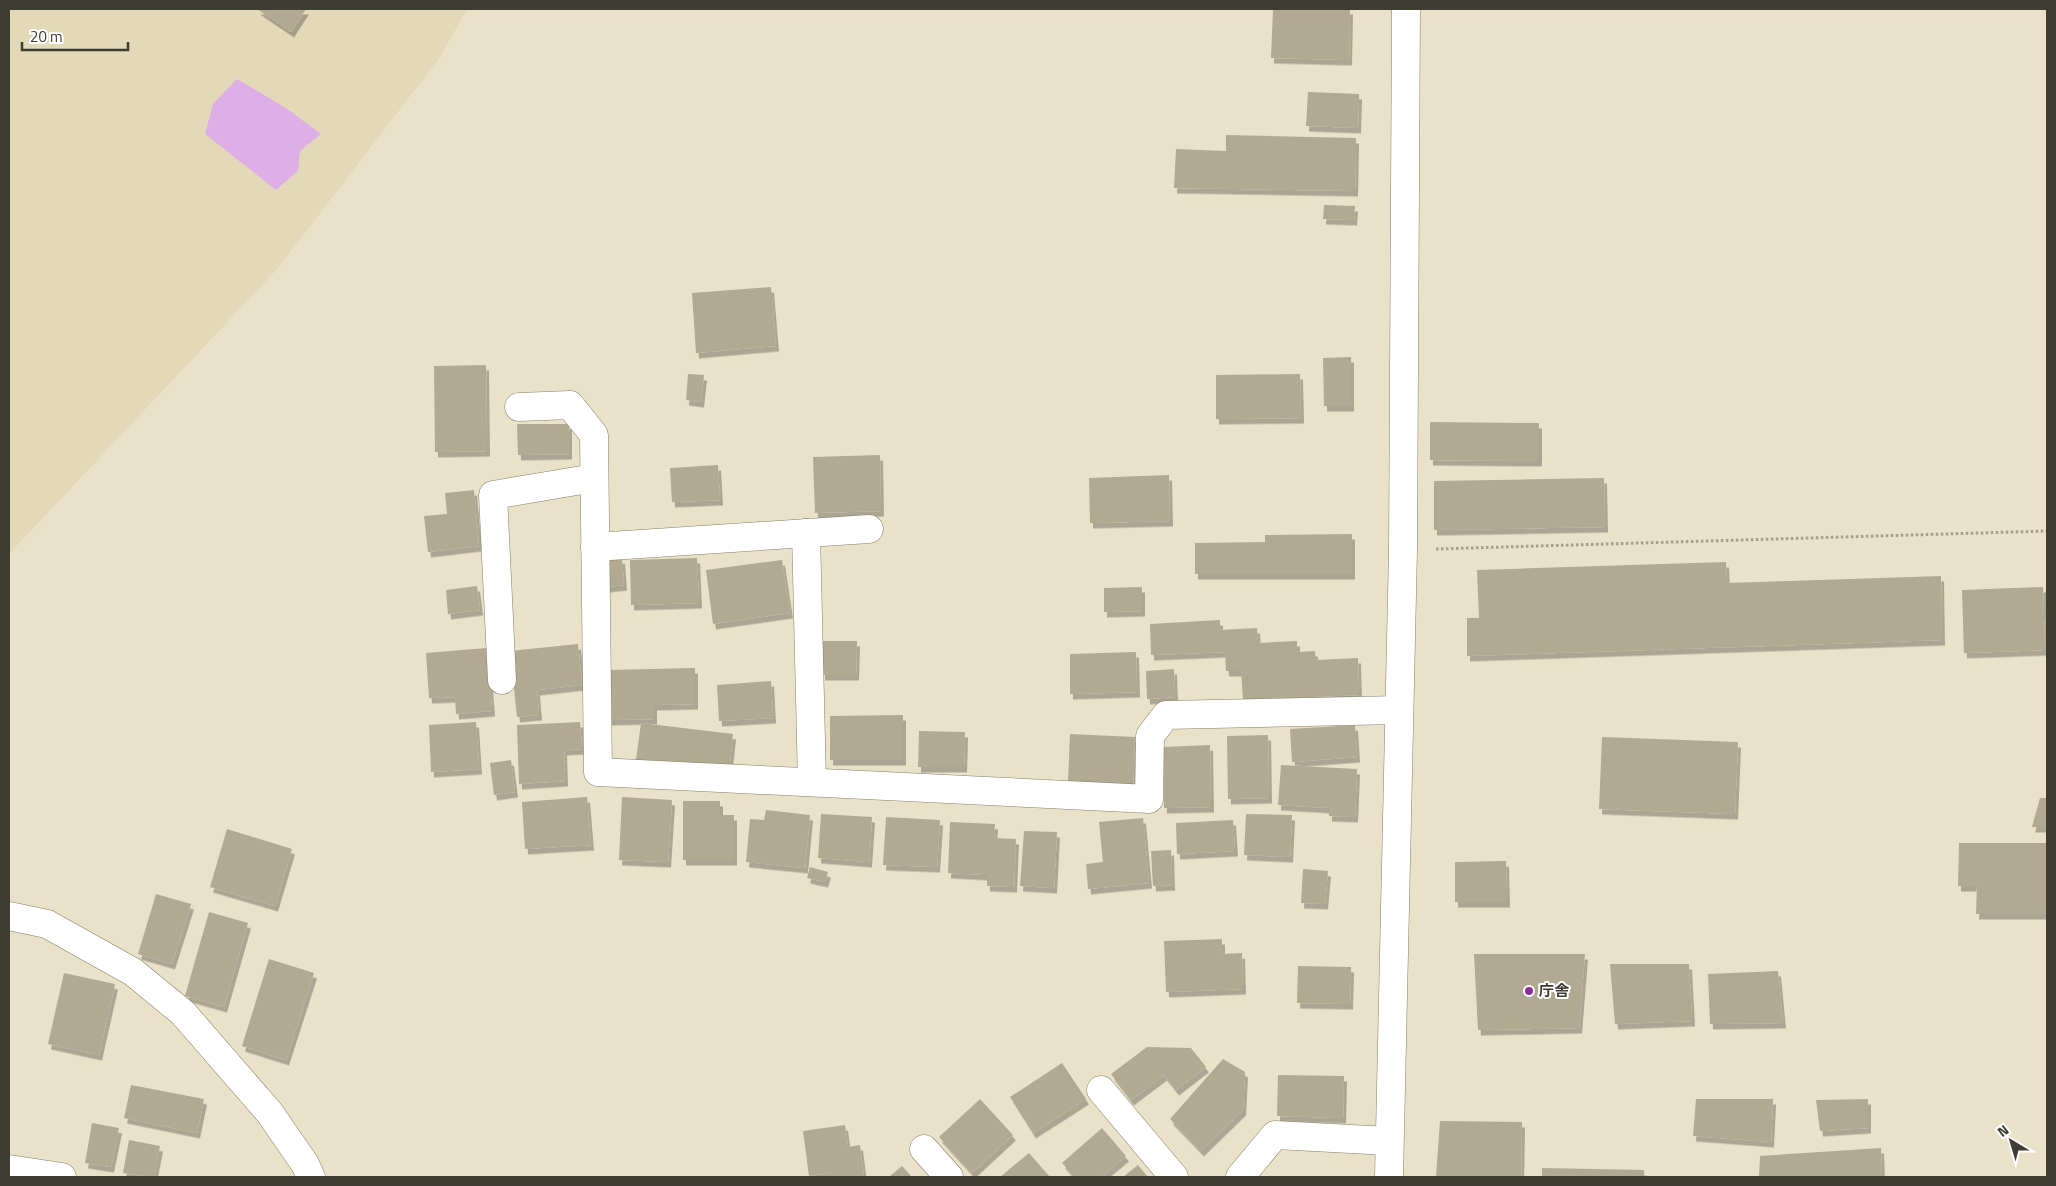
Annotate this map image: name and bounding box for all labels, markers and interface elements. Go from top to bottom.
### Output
scale bar [22,20,129,52]
text: 20 m [30,25,63,48]
place label: 庁舎 [1539,979,1570,1002]
marker: 庁舎 [1523,985,1535,997]
north arrow [1986,1116,2036,1166]
text: N [1992,1119,2013,1142]

